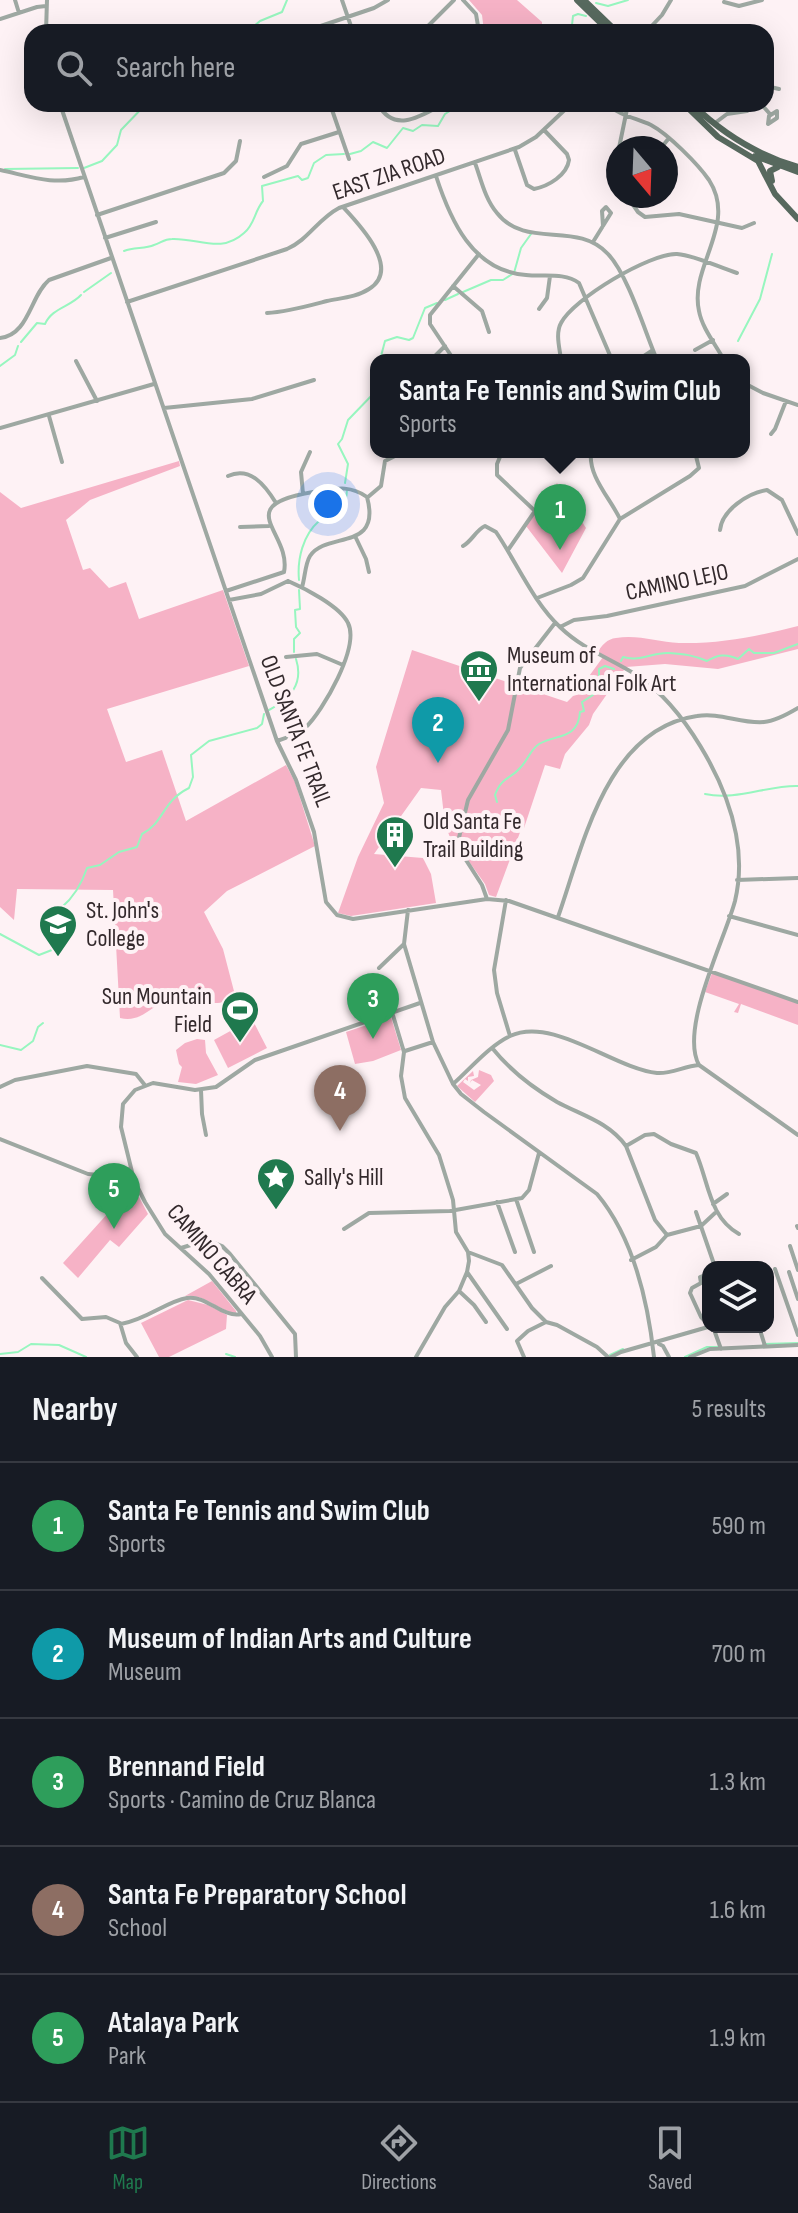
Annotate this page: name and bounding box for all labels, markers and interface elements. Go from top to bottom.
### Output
search box [24,24,774,112]
icon: search [52,46,96,90]
text: Search here [116,50,235,86]
north arrow [606,136,678,208]
street label: EAST ZIA ROAD [329,141,449,207]
popup [370,354,750,458]
text: Santa Fe Tennis and Swim Club [399,373,721,409]
text: Sports [399,409,457,440]
your location [308,484,348,524]
pin: 1 [534,484,586,550]
street label: CAMINO LEJO [623,557,731,607]
place label: Museum of International Folk Art [507,641,676,698]
museum icon: Museum of International Folk Art [458,648,500,703]
street label: OLD SANTA FE TRAIL [254,651,338,811]
pin: 2 [412,697,464,763]
place label: Old Santa Fe Trail Building [423,807,523,864]
building icon: Old Santa Fe Trail Building [374,814,416,869]
place label: St. John's College [86,896,159,953]
school or university icon: St. John's College [37,903,79,958]
pin: 3 [347,973,399,1039]
place label: Sun Mountain Field [102,982,212,1039]
sports icon: Sun Mountain Field [219,989,261,1044]
pin: 4 [314,1065,366,1131]
place icon: Sally's Hill [255,1156,297,1211]
pin: 5 [88,1163,140,1229]
place label: Sally's Hill [304,1163,384,1192]
street label: CAMINO CABRA [161,1198,264,1310]
map controls [702,1261,774,1333]
button: layers [702,1261,774,1333]
text: Nearby [32,1389,118,1430]
text: 5 results [692,1394,766,1425]
text: Santa Fe Tennis and Swim Club [108,1493,430,1529]
text: 1 [53,1511,63,1542]
text: 590 m [712,1511,766,1542]
text: Sports [108,1529,166,1560]
text: Museum of Indian Arts and Culture [108,1621,472,1657]
text: 2 [52,1639,64,1670]
text: 700 m [712,1639,766,1670]
text: Museum [108,1657,182,1688]
text: Brennand Field [108,1749,265,1785]
text: 3 [52,1767,64,1798]
text: 1.3 km [710,1767,766,1798]
text: Sports · Camino de Cruz Blanca [108,1785,376,1816]
text: Santa Fe Preparatory School [108,1877,406,1913]
text: 4 [52,1895,64,1926]
text: 1.6 km [710,1895,766,1926]
text: School [108,1913,167,1944]
text: Atalaya Park [108,2005,239,2041]
text: 5 [52,2023,64,2054]
text: 1.9 km [710,2023,766,2054]
text: Park [108,2041,146,2072]
tab: Map [106,2121,150,2196]
tab: Directions [361,2121,437,2196]
tab: Saved [648,2121,692,2196]

